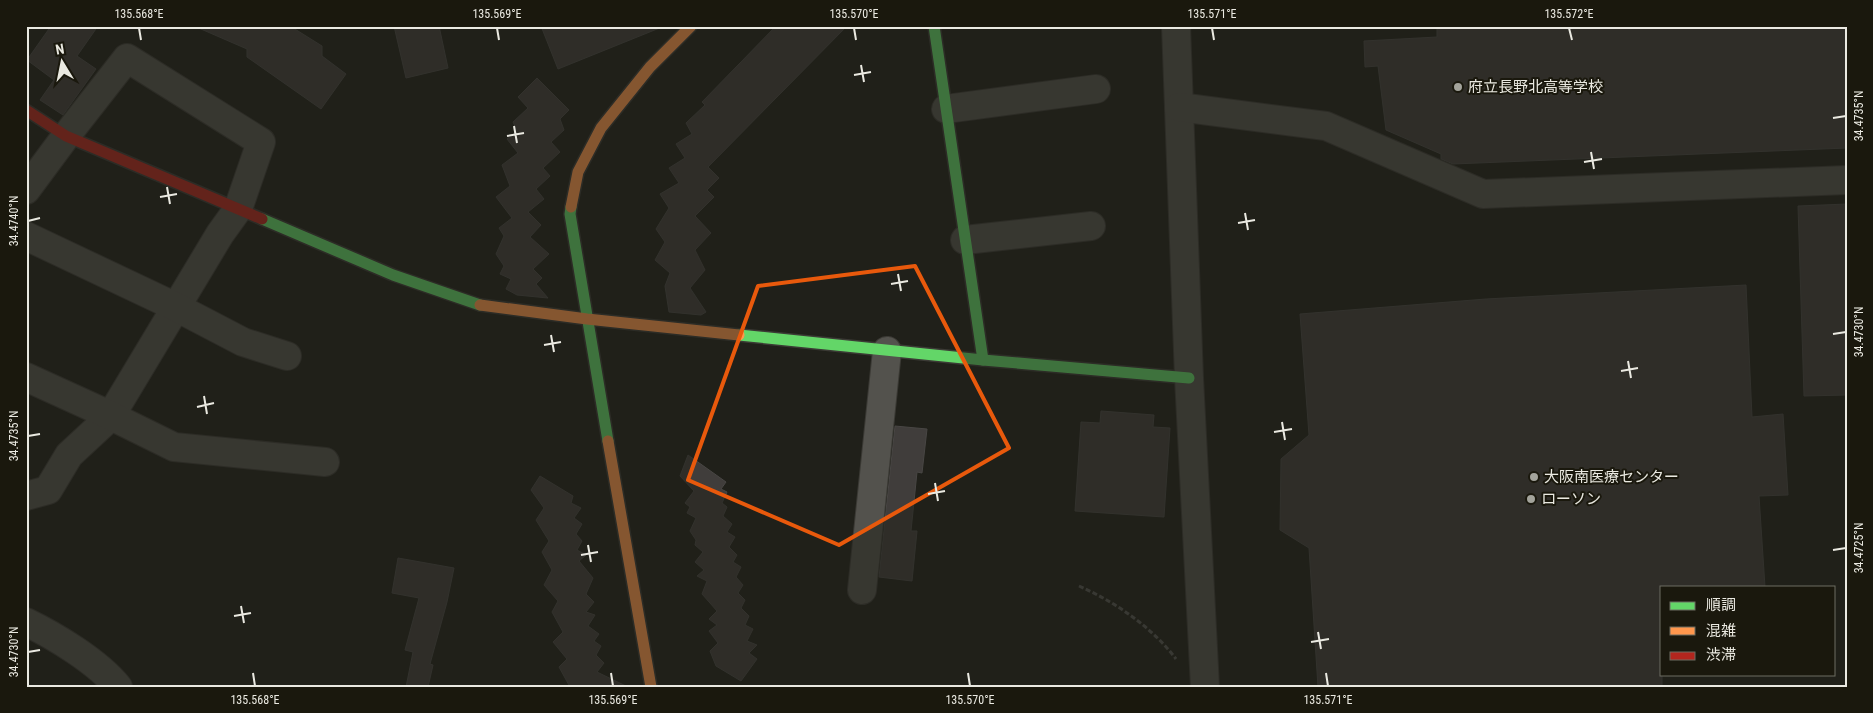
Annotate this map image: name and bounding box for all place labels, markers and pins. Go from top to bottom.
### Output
place label: 府立長野北高等学校 [1468,78,1603,96]
marker: 府立長野北高等学校 [1452,81,1464,93]
place label: 大阪南医療センター [1544,468,1679,486]
marker: 大阪南医療センター [1528,471,1540,483]
place label: ローソン [1541,490,1601,508]
marker: ローソン [1525,493,1537,505]

